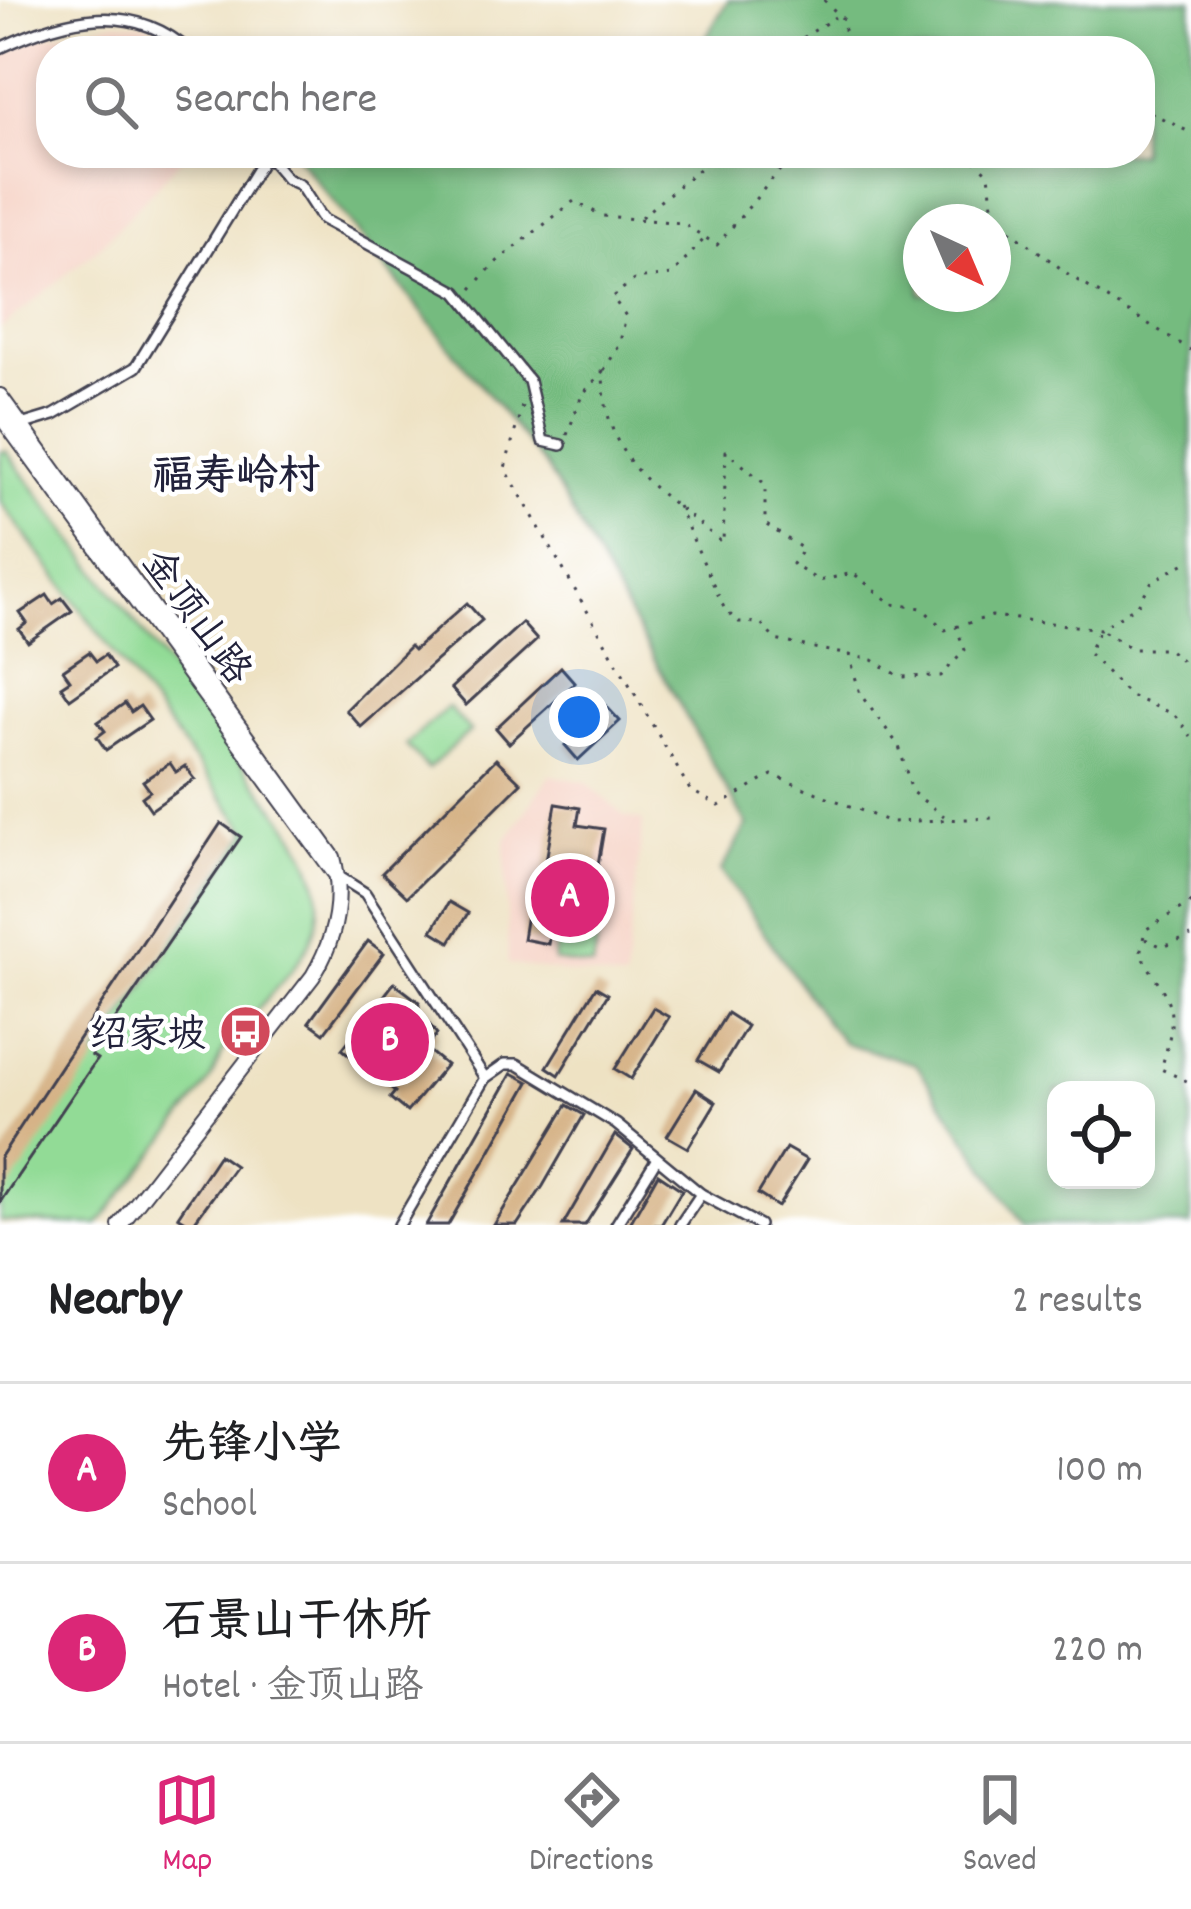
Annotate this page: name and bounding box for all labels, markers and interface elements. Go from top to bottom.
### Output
search box [36,36,1155,168]
icon: search [78,69,144,135]
text: Search here [174,70,377,134]
north arrow [903,204,1011,312]
district label: 福寿岭村 [152,450,320,510]
street label: 金顶山路 [126,540,262,698]
your location [549,687,609,747]
pin: A [531,853,609,943]
pin: B [351,997,429,1087]
bus stop icon: 绍家坡 [217,1004,273,1060]
place label: 绍家坡 [89,1011,206,1066]
map controls [1047,1081,1155,1189]
button: locate [1047,1081,1155,1189]
text: Nearby [48,1267,181,1339]
text: 2 results [1012,1276,1143,1331]
text: 先锋小学 [162,1416,342,1480]
text: A [76,1445,98,1500]
text: 100 m [1056,1445,1143,1500]
text: School [162,1480,257,1535]
text: 石景山干休所 [162,1593,432,1657]
text: B [78,1625,96,1680]
text: 220 m [1052,1625,1143,1680]
text: Hotel · 金顶山路 [162,1662,423,1717]
tab: Map [154,1767,220,1886]
tab: Directions [529,1767,654,1886]
tab: Saved [963,1767,1037,1886]

